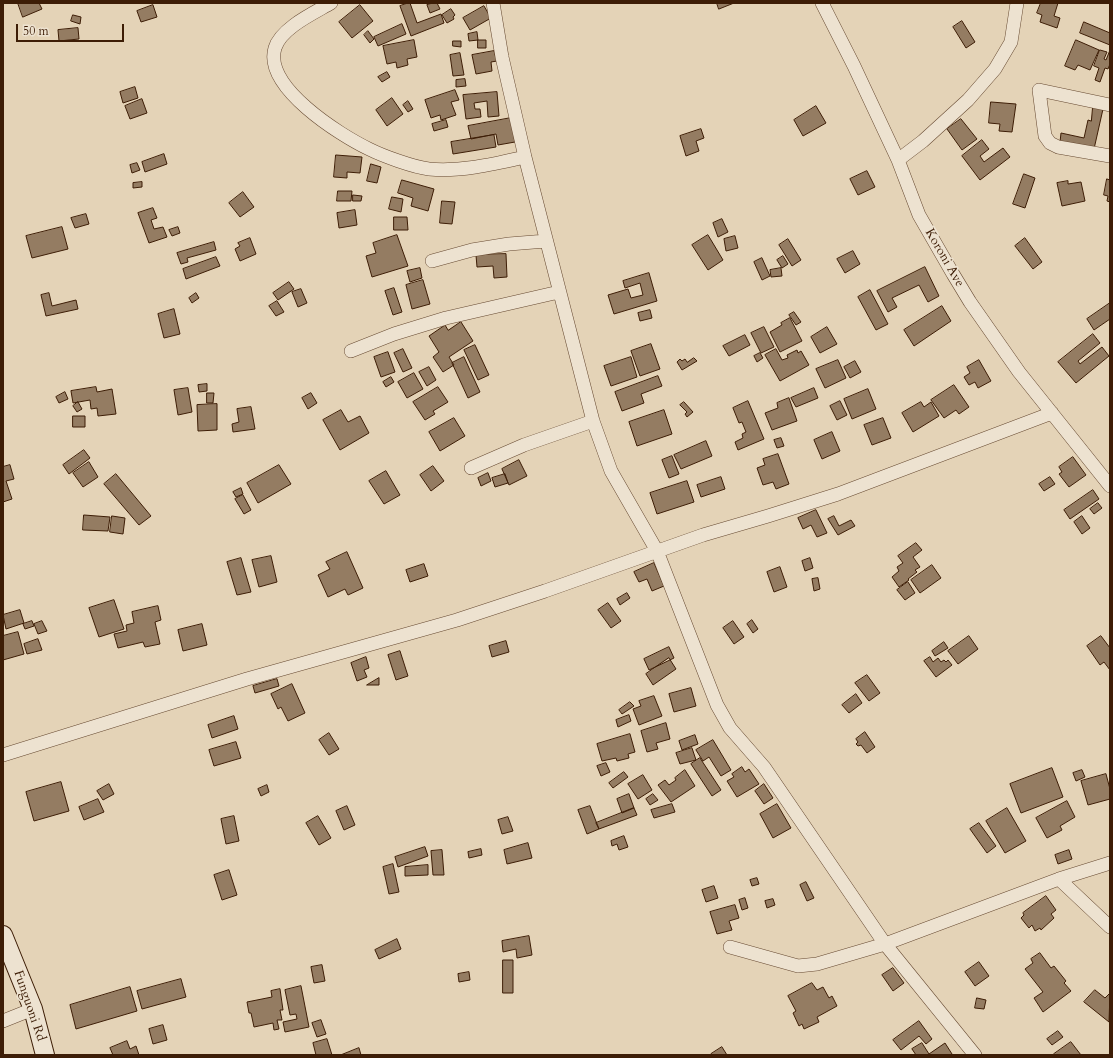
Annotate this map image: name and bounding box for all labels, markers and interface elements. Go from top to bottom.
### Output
scale bar [18,16,126,42]
text: 50 m [23,23,49,39]
street label: Koroni Ave [921,226,967,290]
street label: Funguoni Rd [10,969,48,1043]

